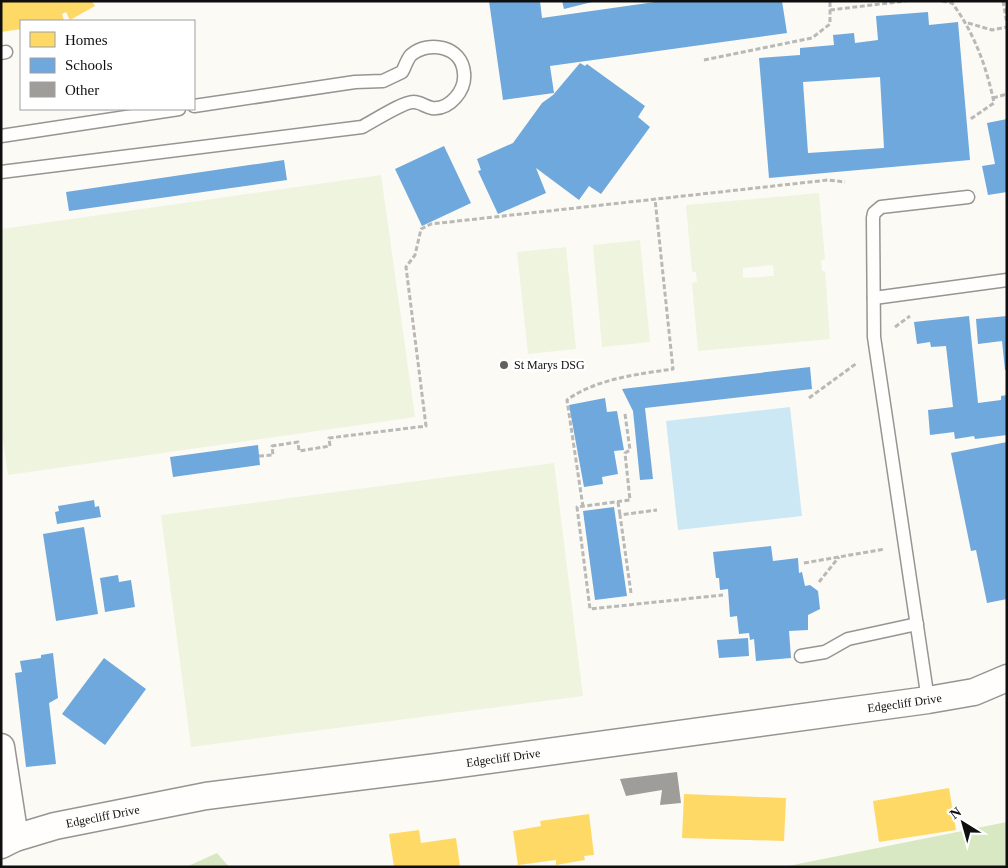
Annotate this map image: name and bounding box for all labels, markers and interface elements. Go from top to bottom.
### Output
legend [20,20,195,110]
text: Homes [65,32,108,48]
text: Schools [65,57,113,73]
text: Other [65,82,99,98]
place label: St Marys DSG [514,358,585,372]
marker: St Marys DSG [498,359,510,371]
street label: Edgecliff Drive [866,691,943,715]
street label: Edgecliff Drive [465,746,541,770]
north arrow [938,798,988,848]
street label: Edgecliff Drive [65,802,141,831]
text: N [947,804,964,822]

